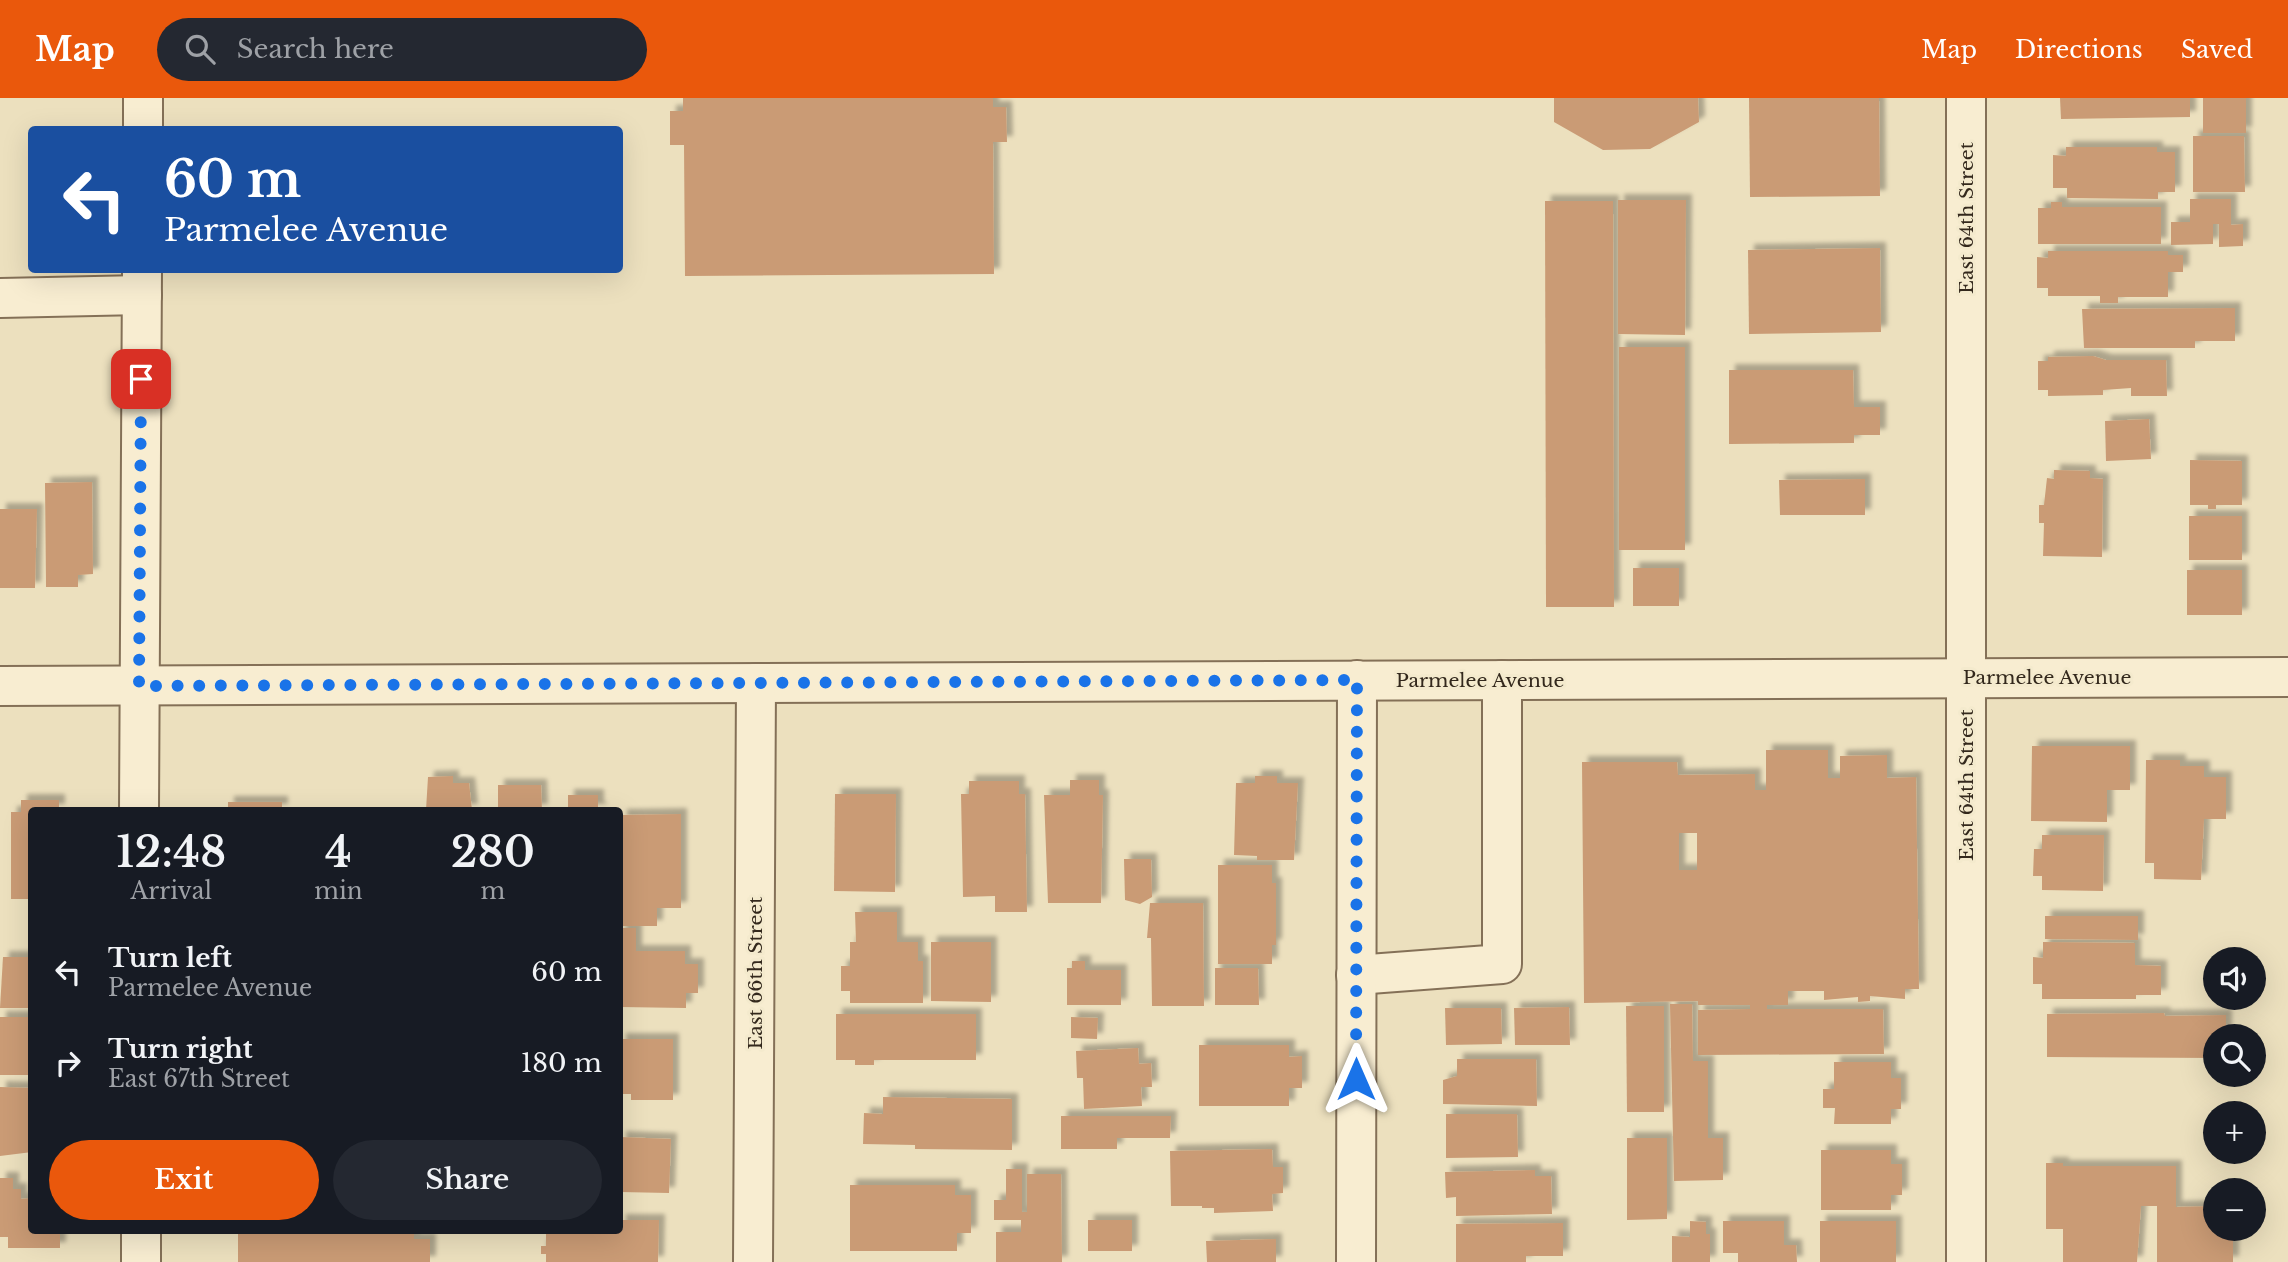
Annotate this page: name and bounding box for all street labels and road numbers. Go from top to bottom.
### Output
street label: East 64th Street [1955,141,1978,294]
street label: Parmelee Avenue [1963,666,2131,689]
street label: Parmelee Avenue [1396,669,1564,692]
street label: East 64th Street [1955,708,1978,861]
street label: East 66th Street [744,896,767,1049]

